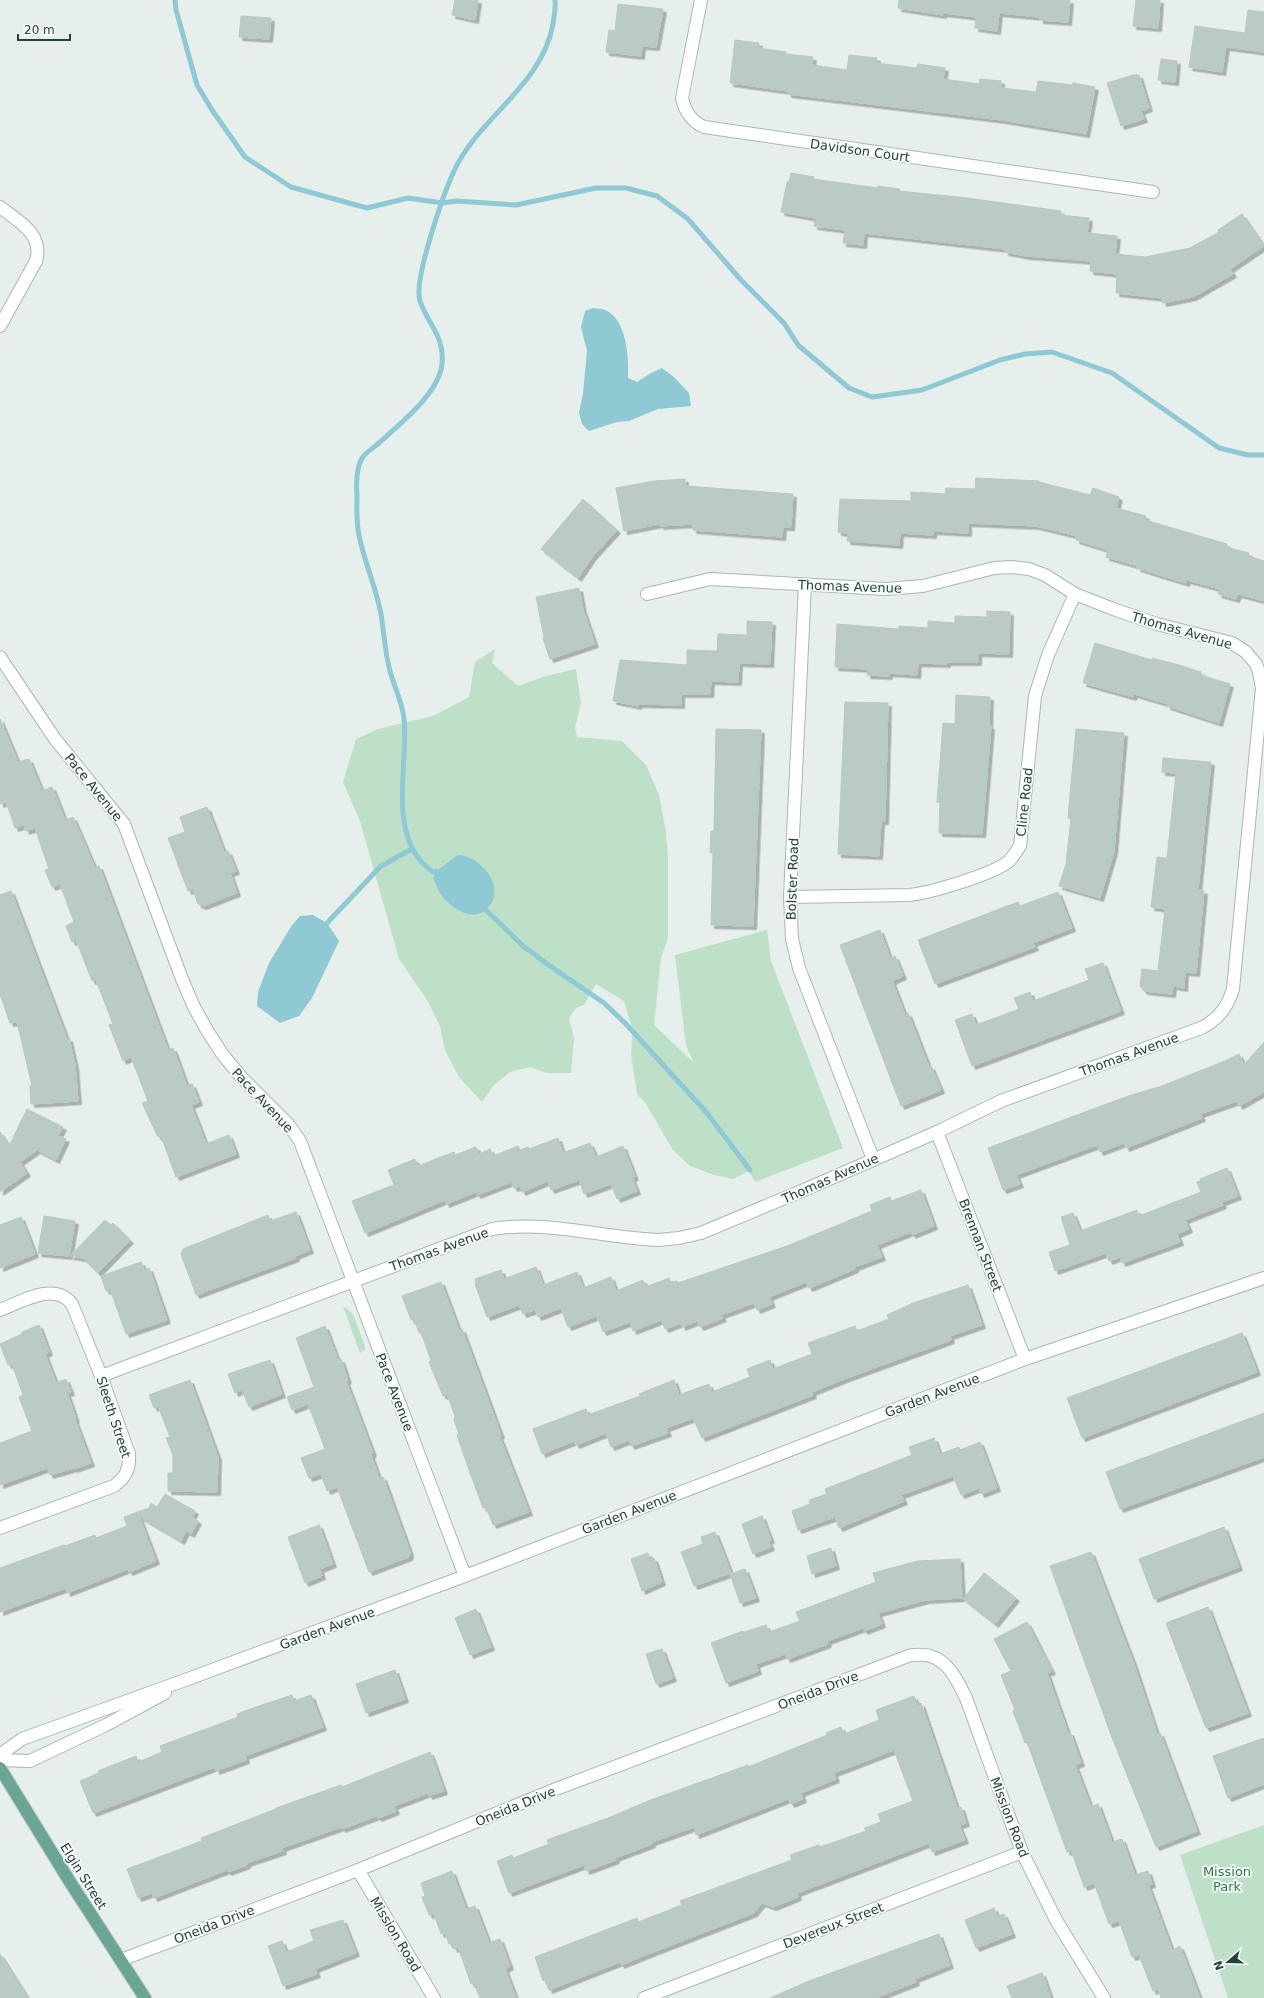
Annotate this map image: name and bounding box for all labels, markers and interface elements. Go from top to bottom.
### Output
scale bar [18,16,70,42]
text: 20 m [24,23,55,37]
street label: Davidson Court [809,136,911,165]
street label: Thomas Avenue [797,577,902,596]
street label: Thomas Avenue [1129,609,1234,652]
street label: Pace Avenue [62,750,125,824]
street label: Cline Road [1013,767,1036,837]
street label: Bolster Road [784,838,801,920]
street label: Thomas Avenue [1077,1030,1181,1080]
street label: Pace Avenue [229,1065,296,1136]
street label: Thomas Avenue [779,1150,881,1207]
street label: Brennan Street [956,1197,1005,1294]
street label: Thomas Avenue [387,1225,491,1275]
street label: Pace Avenue [373,1351,416,1434]
street label: Garden Avenue [883,1371,982,1420]
street label: Sleeth Street [93,1374,134,1460]
street label: Garden Avenue [580,1488,679,1537]
street label: Garden Avenue [278,1604,377,1653]
street label: Oneida Drive [776,1668,861,1713]
street label: Mission Road [987,1775,1032,1860]
street label: Oneida Drive [473,1784,557,1829]
street label: Elgin Street [57,1840,110,1912]
park label: Mission Park [1203,1864,1251,1894]
street label: Mission Road [367,1894,424,1975]
street label: Devereux Street [781,1899,885,1952]
street label: Oneida Drive [172,1902,257,1947]
north arrow [1208,1942,1248,1982]
text: N [1211,1959,1227,1972]

